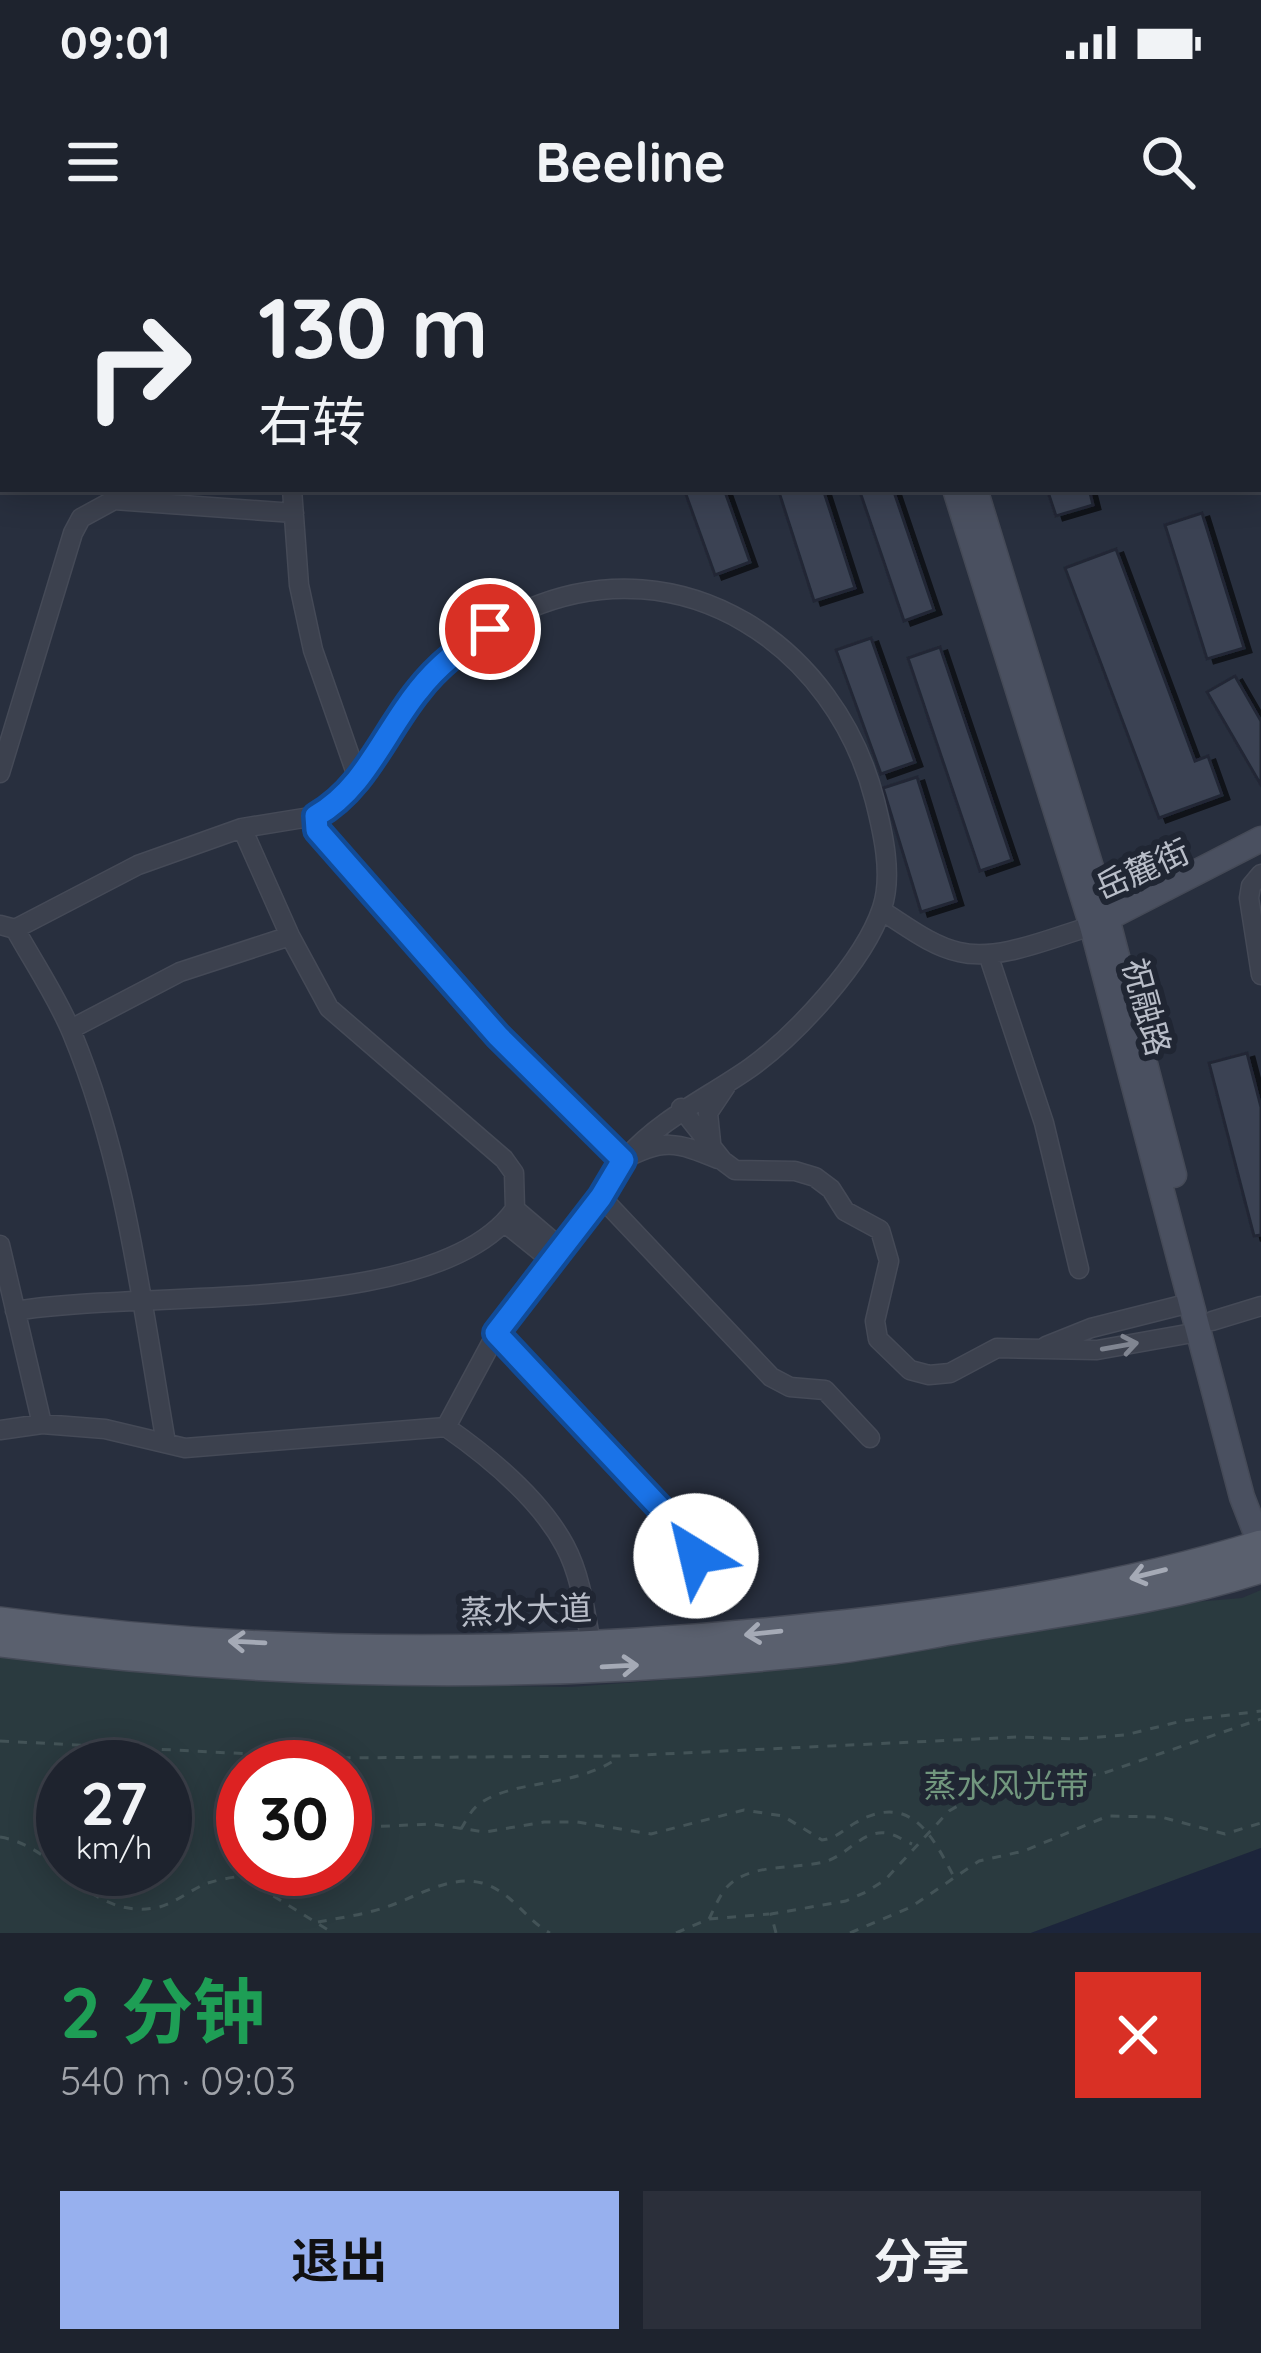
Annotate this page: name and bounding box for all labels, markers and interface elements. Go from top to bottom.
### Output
text: 09:01 [60,14,171,70]
text: Beeline [535,128,726,196]
icon: menu [60,129,126,195]
icon: search [1135,129,1201,195]
text: 130 m [258,274,488,379]
icon: right [60,288,216,444]
text: 右转 [258,387,366,455]
pin [439,578,541,680]
icon: arrive [457,596,523,662]
street label: 岳麓街 [1088,830,1195,907]
street label: 祝融路 [1115,954,1180,1060]
one-way arrow [1100,1334,1139,1357]
position arrow [633,1493,759,1619]
one-way arrow [1129,1564,1167,1586]
street label: 蒸水大道 [459,1587,593,1632]
one-way arrow [744,1622,783,1645]
one-way arrow [229,1630,268,1653]
one-way arrow [600,1654,639,1677]
speed limit sign: 30 [216,1740,372,1896]
park label: 蒸水风光带 [924,1764,1089,1805]
text: 27 [80,1765,148,1840]
text: km/h [76,1829,152,1867]
text: 2 分钟 [60,1966,265,2056]
button: close [1075,1972,1201,2098]
text: 540 m · 09:03 [60,2056,296,2105]
button: 退出 [60,2191,619,2329]
button: 分享 [643,2191,1201,2329]

